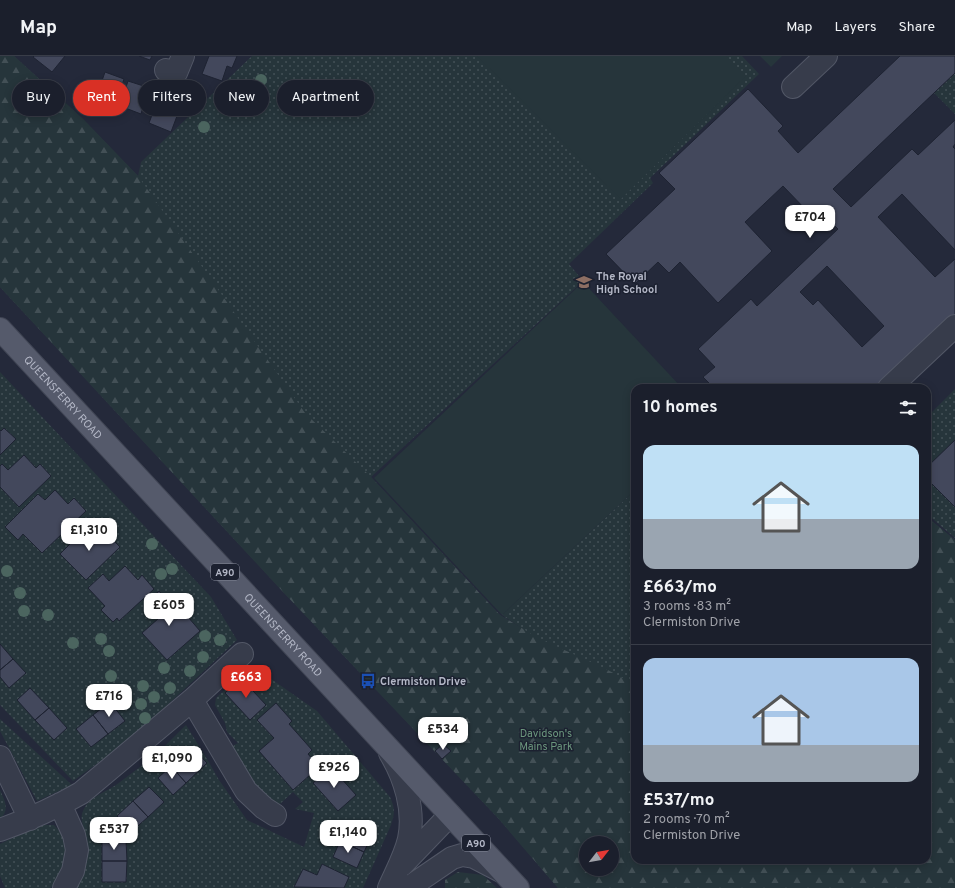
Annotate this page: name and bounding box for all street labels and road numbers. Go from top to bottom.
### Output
street label: QUEENSFERRY ROAD [20,353,105,443]
road number: A90 [211,564,239,580]
street label: QUEENSFERRY ROAD [240,591,325,680]
road number: A90 [462,835,490,851]

